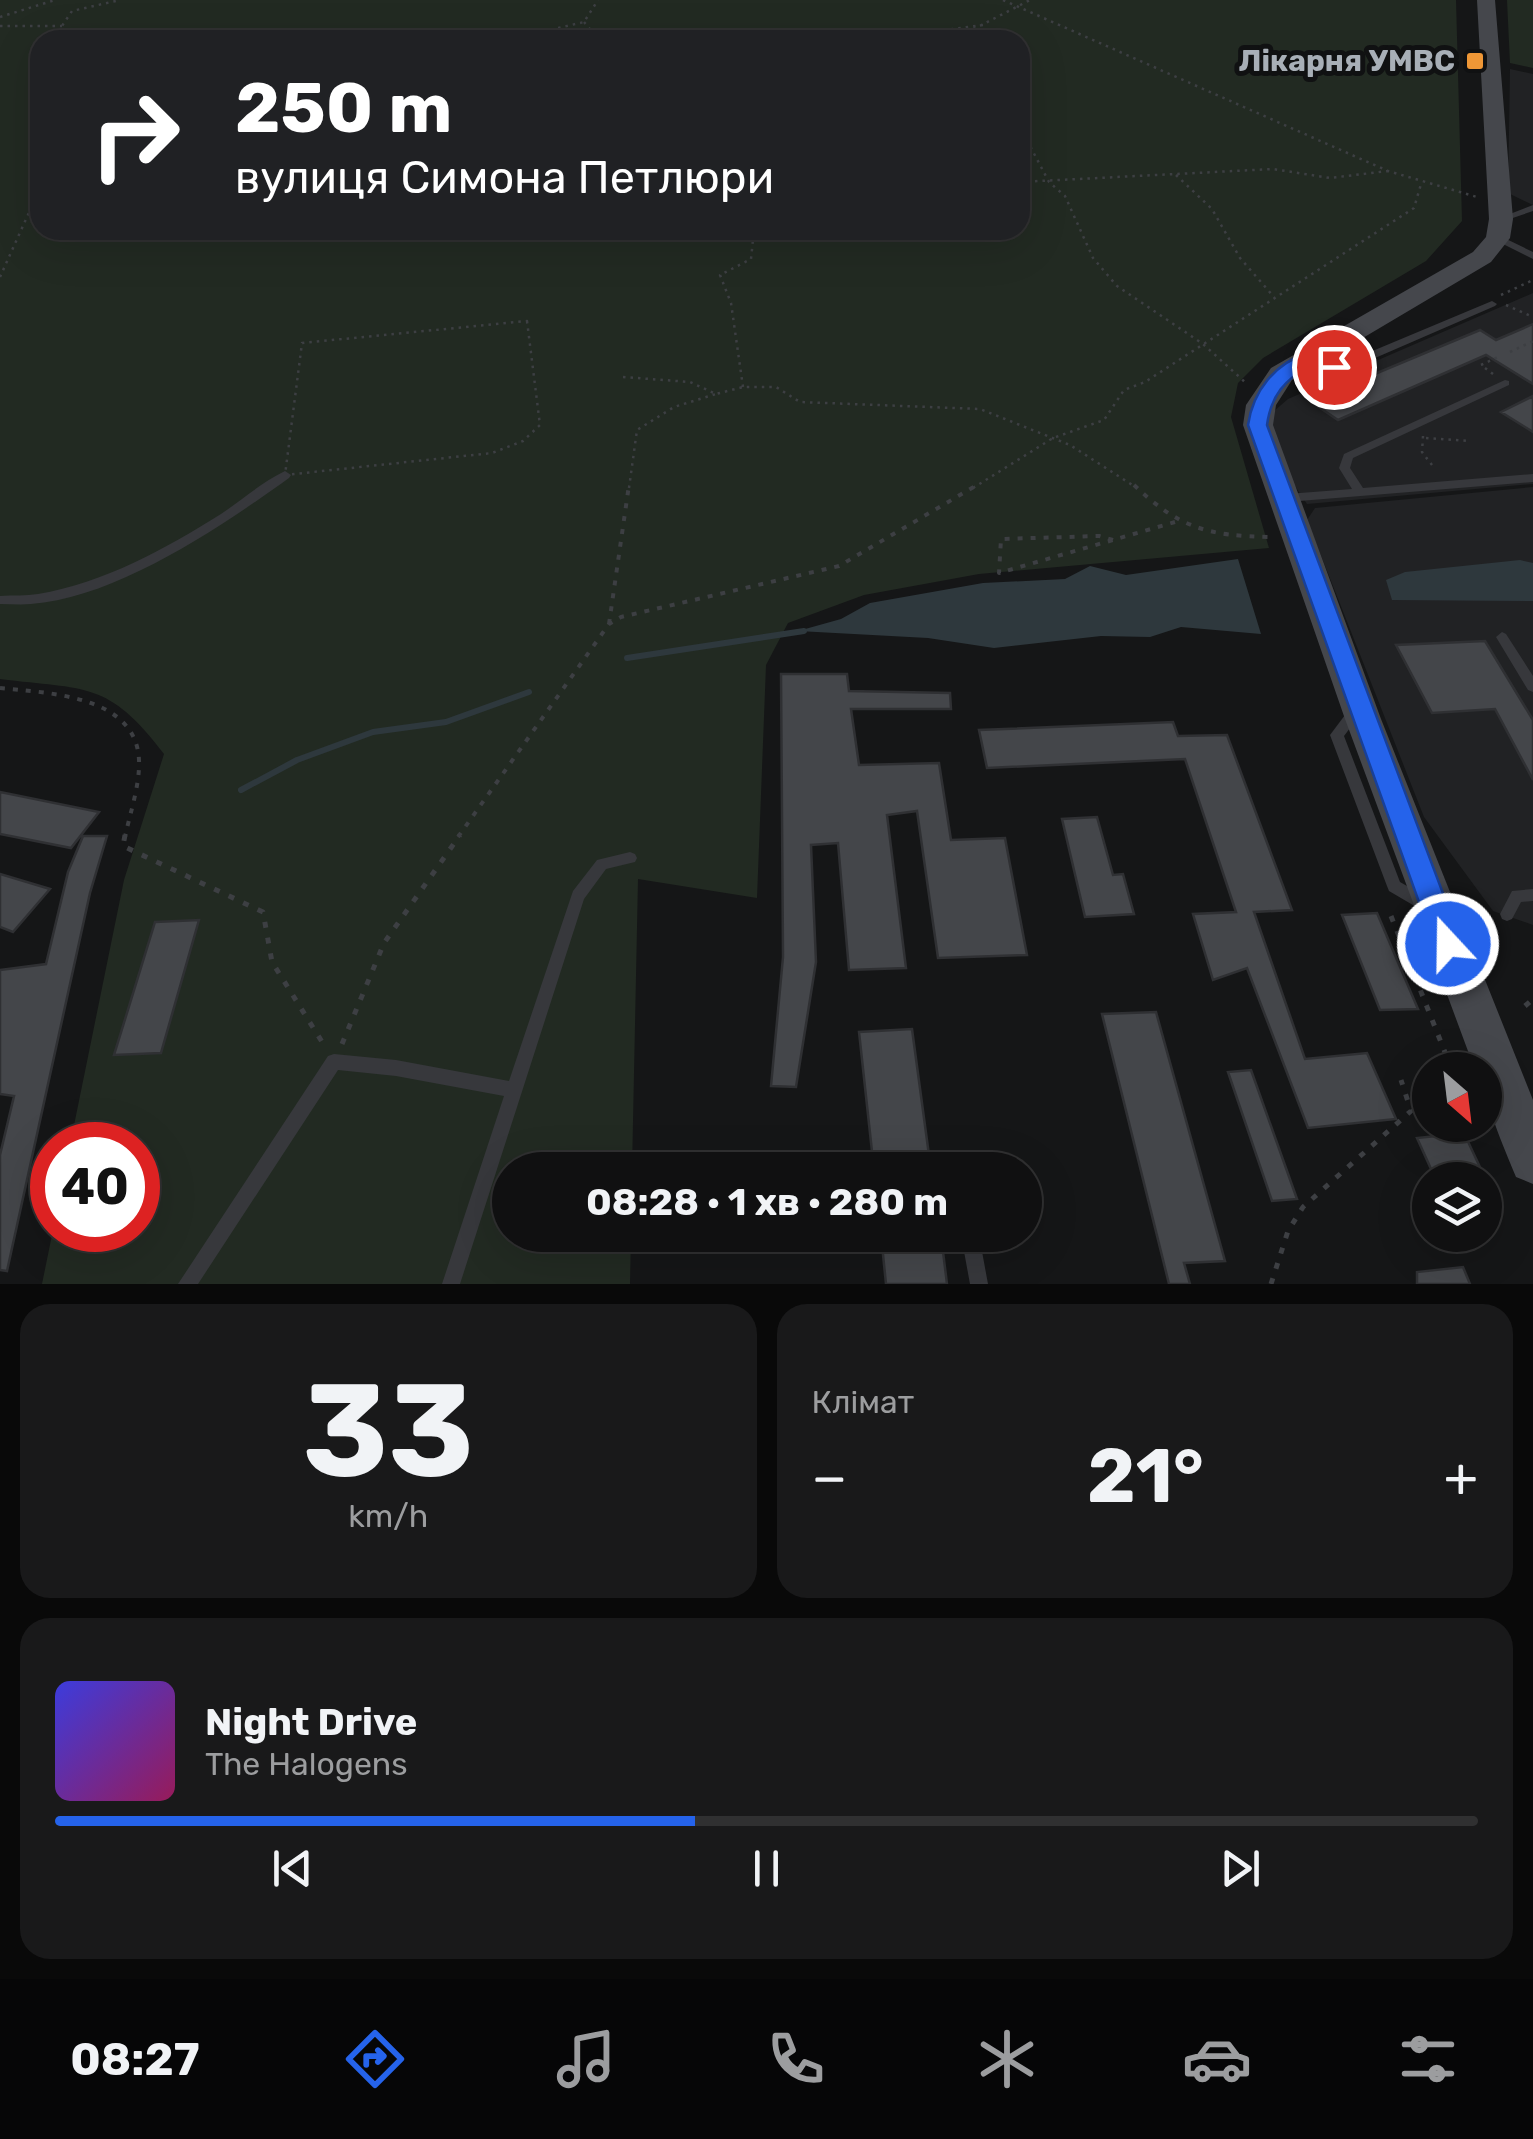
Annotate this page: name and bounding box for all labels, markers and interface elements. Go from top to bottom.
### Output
place label: Лікарня УМВС [1239,43,1455,79]
marker: Лікарня УМВС [1464,50,1486,72]
text: 250 m [235,67,452,150]
icon: right [70,70,200,200]
text: вулиця Симона Петлюри [235,151,774,204]
pin [1292,325,1377,410]
icon: arrive [1307,340,1362,395]
position arrow [1396,892,1500,996]
north arrow [1412,1052,1502,1142]
map controls [1412,1052,1502,1252]
speed limit sign: 40 [30,1122,160,1252]
button: layers [1412,1162,1502,1252]
text: 08:28 · 1 хв · 280 m [586,1179,948,1225]
text: 33 [303,1354,474,1509]
text: Клімат [812,1383,914,1421]
text: 21° [1087,1432,1204,1521]
text: − [812,1445,847,1510]
text: + [1444,1445,1478,1510]
text: km/h [348,1497,428,1535]
text: Night Drive [205,1699,417,1745]
text: The Halogens [205,1745,408,1783]
icon: previous [265,1841,320,1896]
icon: pause [739,1841,794,1896]
icon: next [1213,1841,1268,1896]
icon: directions [340,2024,410,2094]
icon: music [551,2024,621,2094]
icon: phone [761,2024,831,2094]
icon: climate [972,2024,1042,2094]
icon: car [1182,2024,1252,2094]
icon: filters [1393,2024,1463,2094]
text: 08:27 [70,2033,200,2086]

